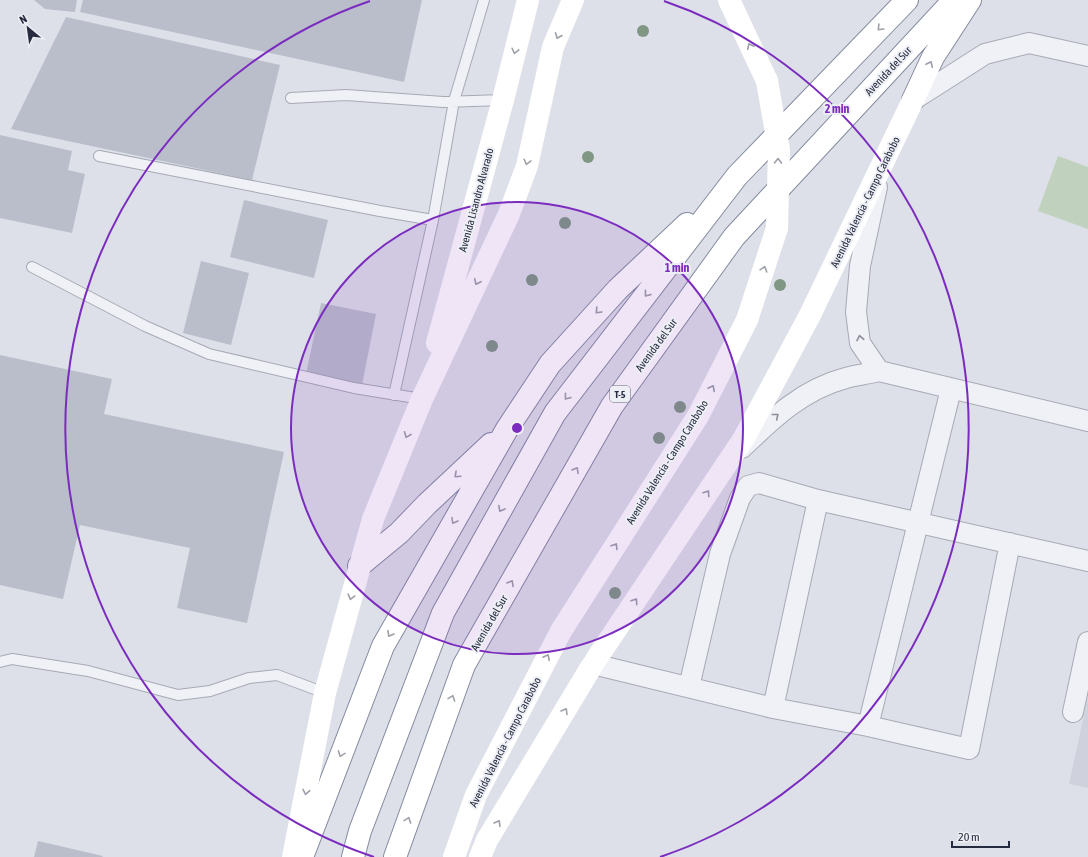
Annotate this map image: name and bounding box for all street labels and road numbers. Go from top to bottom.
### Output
street label: Avenida del Sur [862,44,914,98]
street label: Avenida Valencia - Campo Carabobo [828,135,902,269]
street label: Avenida Lisandro Alvarado [456,147,496,253]
street label: Avenida del Sur [633,316,680,374]
road number: T-5 [610,386,630,402]
street label: Avenida Valencia - Campo Carabobo [624,398,710,526]
street label: Avenida del Sur [468,592,510,653]
street label: Avenida Valencia - Campo Carabobo [467,675,543,809]

